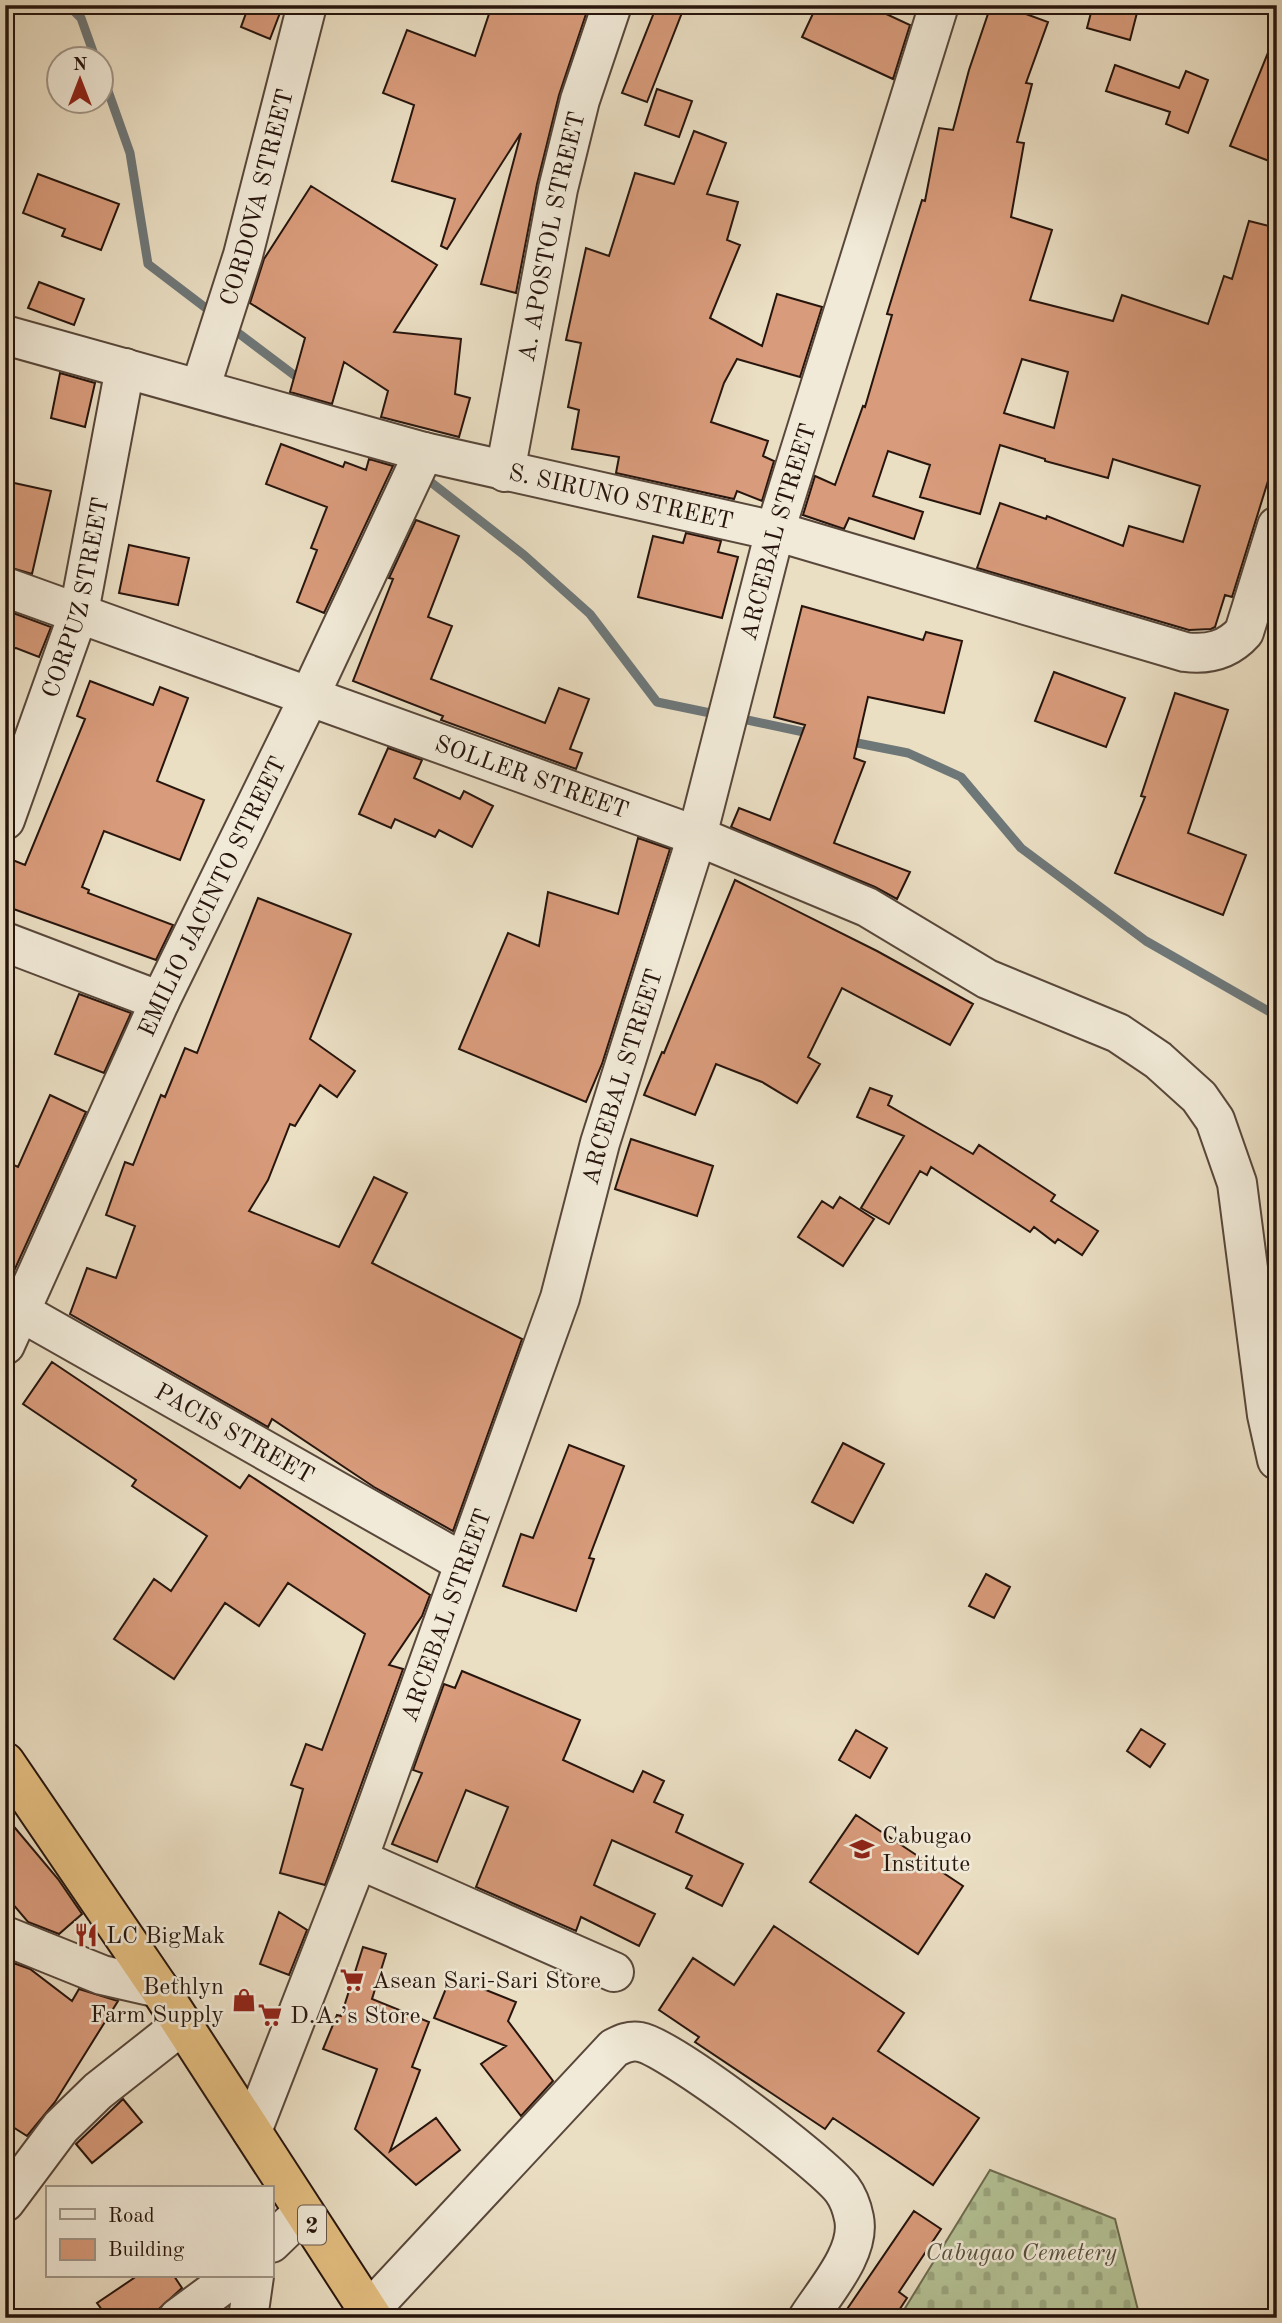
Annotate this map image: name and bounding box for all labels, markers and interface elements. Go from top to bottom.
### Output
north arrow [46,46,116,116]
text: N [73,56,88,75]
street label: CORDOVA STREET [217,87,299,309]
street label: A. APOSTOL STREET [516,110,591,364]
street label: ARCEBAL STREET [737,421,822,643]
street label: S. SIRUNO STREET [506,461,735,535]
street label: CORPUZ STREET [39,496,114,702]
street label: SOLLER STREET [431,733,631,824]
street label: EMILIO JACINTO STREET [136,753,292,1041]
street label: ARCEBAL STREET [580,966,668,1188]
street label: PACIS STREET [150,1380,317,1489]
street label: ARCEBAL STREET [398,1506,497,1726]
place label: Cabugao Institute [882,1825,972,1877]
school or university icon: Cabugao Institute [848,1835,876,1863]
restaurant icon: LC BigMak [72,1921,100,1949]
place label: LC BigMak [106,1925,225,1949]
supermarket icon: Asean Sari-Sari Store [338,1966,366,1994]
place label: Asean Sari-Sari Store [372,1970,601,1994]
place label: Bethlyn Farm Supply [90,1976,224,2028]
shop icon: Bethlyn Farm Supply [230,1986,258,2014]
supermarket icon: D.A.’s Store [256,2001,284,2029]
place label: D.A.’s Store [290,2005,420,2029]
legend [46,2186,273,2278]
text: Road [108,2206,155,2227]
road number: 2 [298,2206,326,2244]
text: Building [108,2240,185,2261]
park label: Cabugao Cemetery [925,2242,1118,2266]

